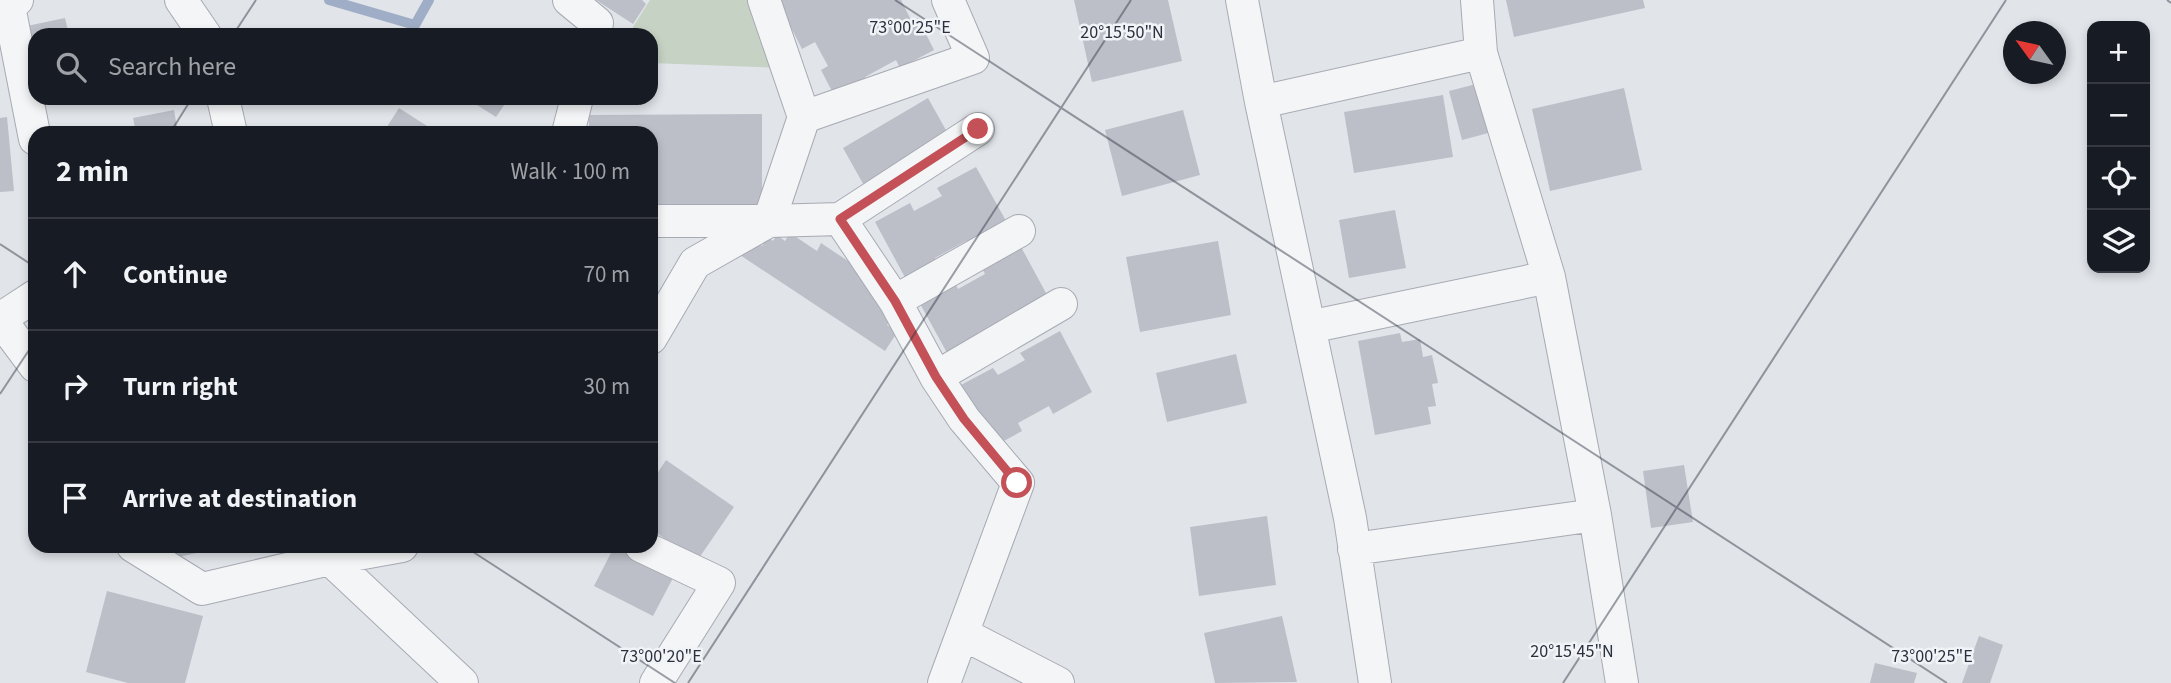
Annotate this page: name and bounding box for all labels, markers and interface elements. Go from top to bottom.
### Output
text: 73°00'25"E [869,15,951,40]
text: 20°15'50"N [1080,20,1164,45]
north arrow [2003,21,2066,84]
map controls [2087,21,2150,273]
button: + [2087,21,2150,84]
search box [28,28,658,105]
icon: search [52,48,90,86]
text: Search here [108,48,236,85]
button: − [2087,84,2150,147]
route end [962,113,993,144]
button: locate [2087,147,2150,210]
text: 2 min [56,150,129,193]
text: Walk · 100 m [511,155,630,188]
button: layers [2087,210,2150,273]
icon: ahead [56,255,94,293]
text: Continue [123,256,228,293]
text: 70 m [583,258,630,291]
icon: right [56,367,94,405]
text: Turn right [123,368,238,405]
text: 30 m [583,370,630,403]
route start [1001,467,1032,498]
icon: arrive [56,479,94,517]
text: Arrive at destination [123,480,357,517]
text: 20°15'45"N [1530,639,1614,664]
text: 73°00'20"E [620,644,702,669]
text: 73°00'25"E [1891,644,1973,669]

